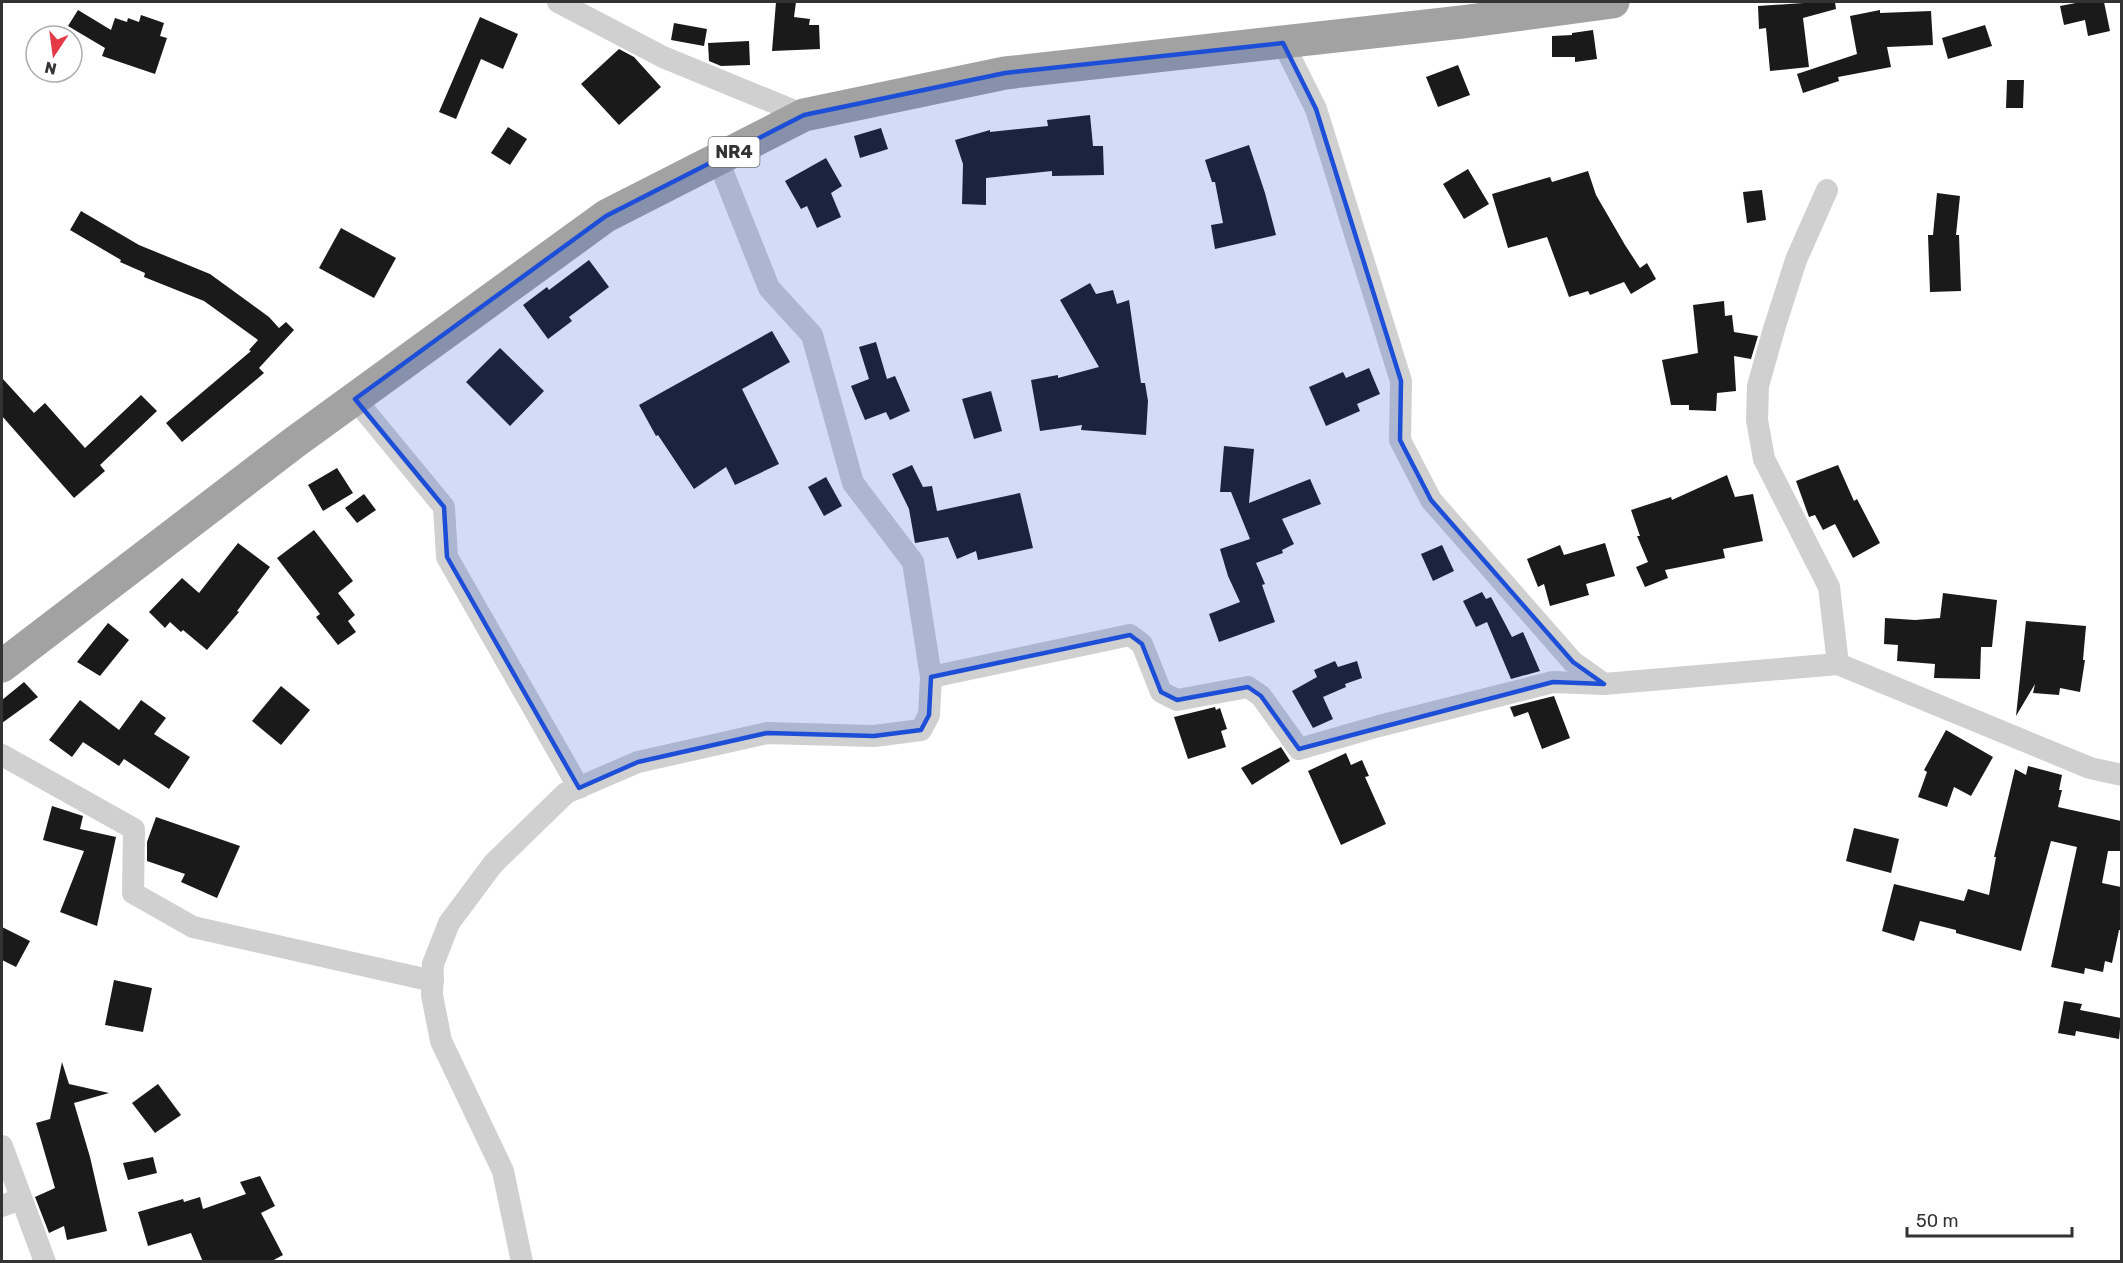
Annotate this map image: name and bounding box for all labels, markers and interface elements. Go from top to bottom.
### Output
north arrow [24,24,84,84]
text: N [43,58,58,79]
road number: NR4 [708,137,760,167]
scale bar [1907,1200,2072,1238]
text: 50 m [1916,1210,1959,1232]

